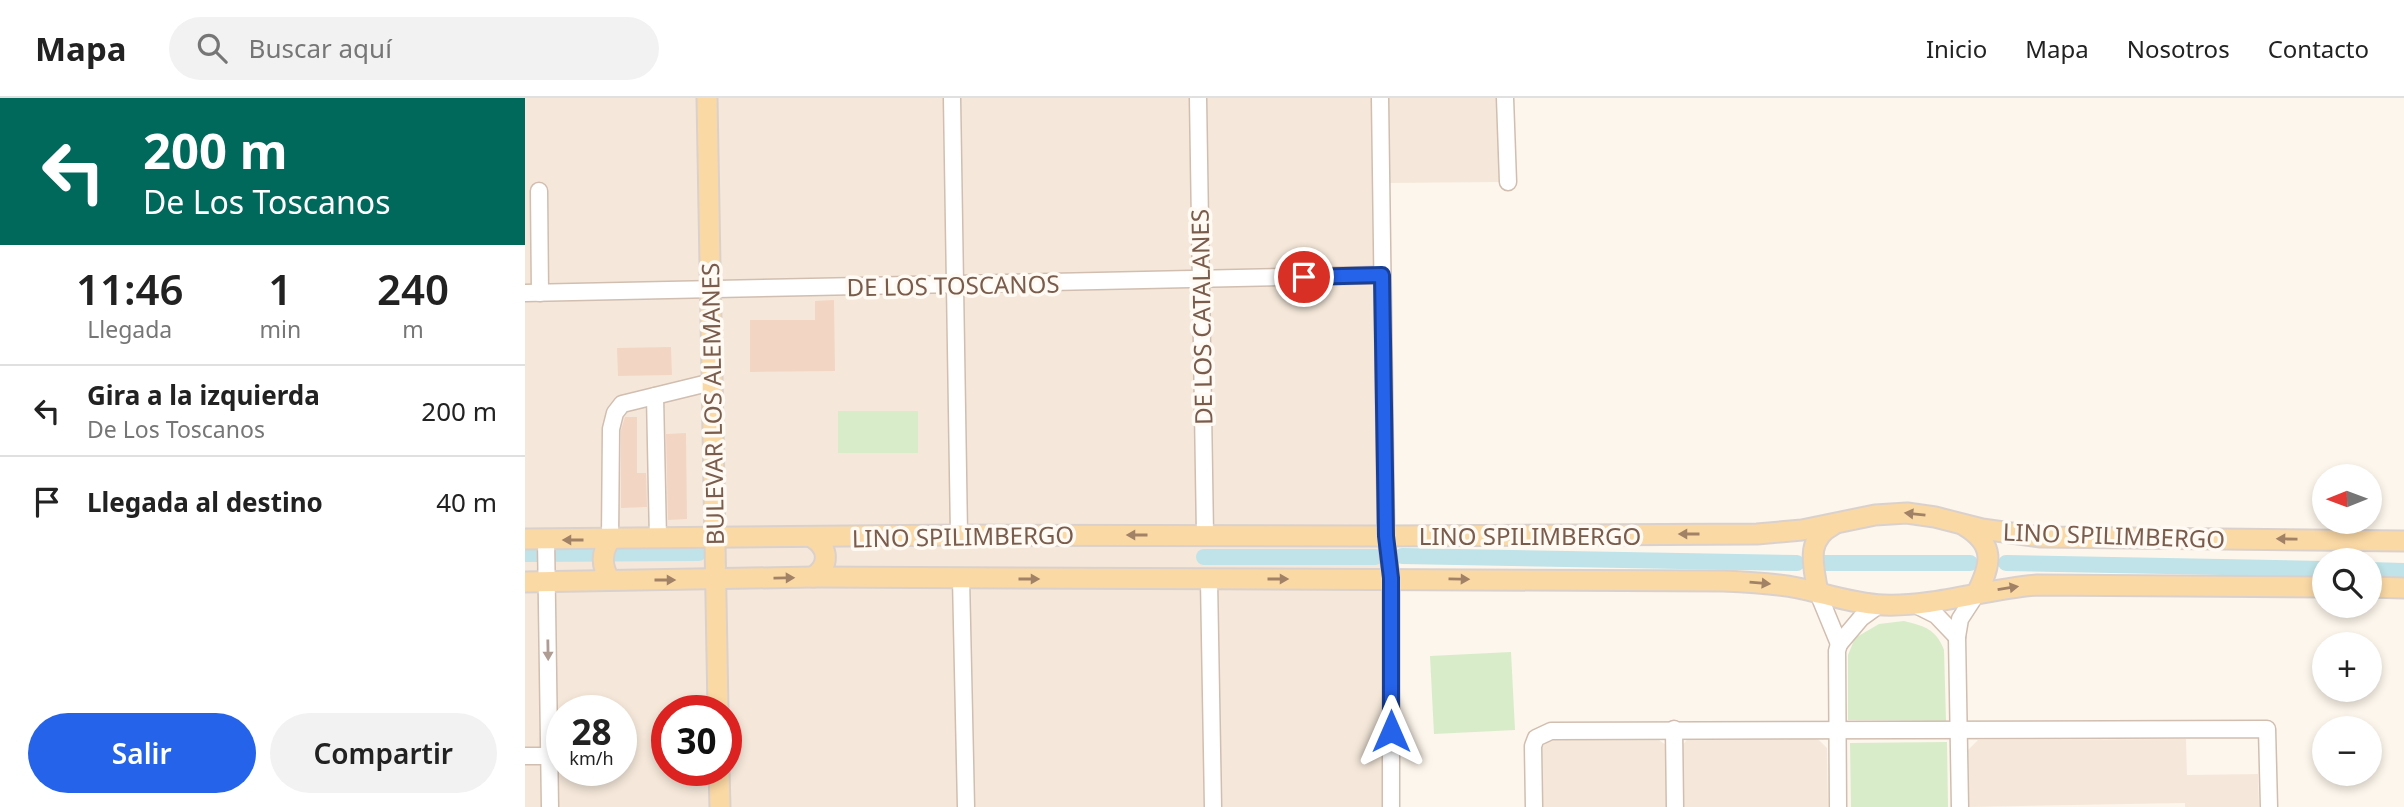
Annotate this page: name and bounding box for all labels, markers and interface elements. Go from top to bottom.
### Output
search box [169,17,659,80]
text: Mapa [35,26,127,71]
icon: search [193,29,231,67]
text: Buscar aquí [249,30,392,66]
text: Inicio [1926,32,1987,65]
text: Mapa [2025,32,2089,65]
text: Nosotros [2127,32,2230,65]
text: Contacto [2268,32,2369,65]
text: 200 m [143,117,288,183]
icon: left [28,126,119,217]
text: De Los Toscanos [143,180,391,223]
street label: DE LOS CATALANES [1183,209,1219,425]
pin [1274,247,1334,307]
icon: arrive [1285,258,1323,296]
text: 11:46 [76,260,184,317]
text: 1 [268,260,292,317]
text: 240 [377,260,449,317]
street label: BULEVAR LOS ALEMANES [693,263,731,545]
street label: DE LOS TOSCANOS [846,267,1060,303]
text: Llegada [87,313,172,345]
text: min [259,313,301,345]
text: m [402,313,424,345]
text: Gira a la izquierda [87,377,320,413]
icon: left [28,392,66,430]
text: 200 m [421,393,497,429]
text: De Los Toscanos [87,413,265,445]
north arrow [2312,464,2382,534]
map controls [2312,464,2382,786]
icon: arrive [28,483,66,521]
text: Llegada al destino [87,484,323,520]
text: 40 m [436,484,497,520]
one-way arrow [1903,509,1925,520]
street label: LINO SPILIMBERGO [2002,515,2226,555]
street label: LINO SPILIMBERGO [852,518,1074,554]
street label: LINO SPILIMBERGO [1419,519,1641,552]
one-way arrow [1126,529,1148,541]
one-way arrow [1678,529,1700,540]
one-way arrow [562,534,584,546]
one-way arrow [2276,534,2298,545]
button: search [2312,548,2382,618]
one-way arrow [773,572,795,583]
one-way arrow [1019,573,1041,585]
one-way arrow [1267,573,1289,585]
one-way arrow [1449,573,1471,585]
one-way arrow [654,574,676,586]
one-way arrow [1749,578,1771,589]
one-way arrow [1998,582,2020,593]
button: + [2312,632,2382,702]
one-way arrow [542,639,554,661]
position arrow [1354,694,1428,768]
speed limit sign: 30 [651,695,742,786]
text: 28 [571,708,612,755]
button: Salir [28,713,256,793]
button: Compartir [270,713,497,793]
button: − [2312,716,2382,786]
text: km/h [569,746,614,770]

